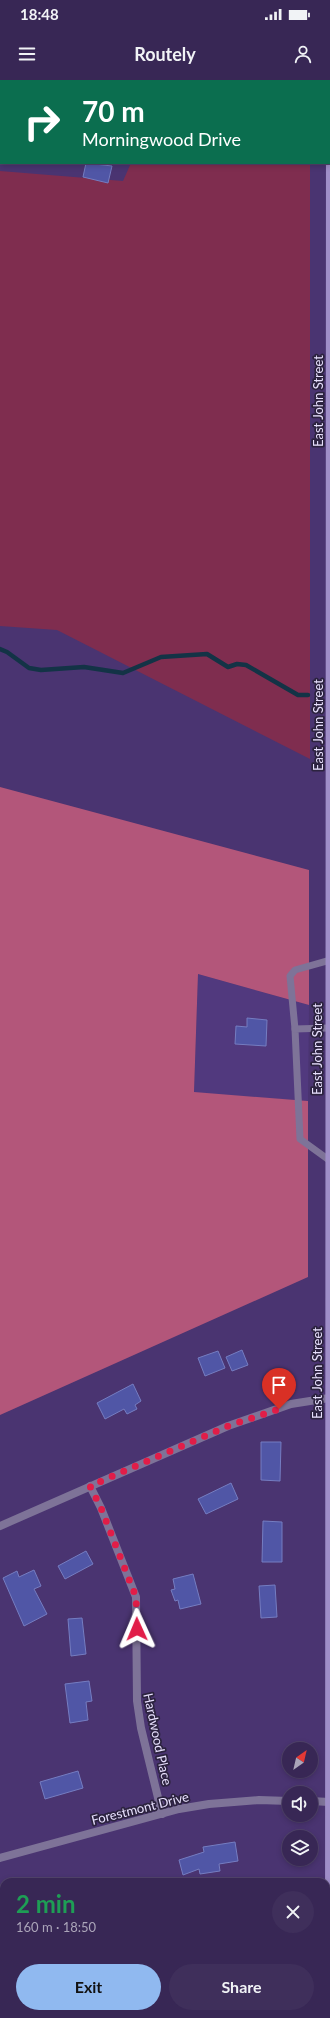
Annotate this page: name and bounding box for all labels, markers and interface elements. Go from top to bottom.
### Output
text: 18:48 [20,5,59,23]
icon: menu [16,43,38,65]
text: Routely [134,43,196,65]
icon: person [292,43,314,65]
text: 70 m [82,94,145,128]
icon: right [16,96,68,148]
text: Morningwood Drive [82,128,241,150]
street label: East John Street [310,355,326,447]
street label: East John Street [310,679,326,771]
street label: East John Street [309,1003,325,1095]
street label: East John Street [309,1327,325,1419]
pin [262,1368,296,1409]
icon: arrive [268,1374,290,1396]
position arrow [116,1608,158,1650]
street label: Hardwood Place [140,1692,176,1787]
north arrow [282,1742,318,1778]
map controls [282,1742,318,1866]
button: sound [282,1786,318,1822]
street label: Forestmont Drive [90,1788,191,1828]
button: layers [282,1830,318,1866]
text: 2 min [16,1889,76,1918]
button: close [272,1891,314,1933]
text: 160 m · 18:50 [16,1919,96,1935]
button: Exit [16,1964,161,2010]
button: Share [169,1964,314,2010]

